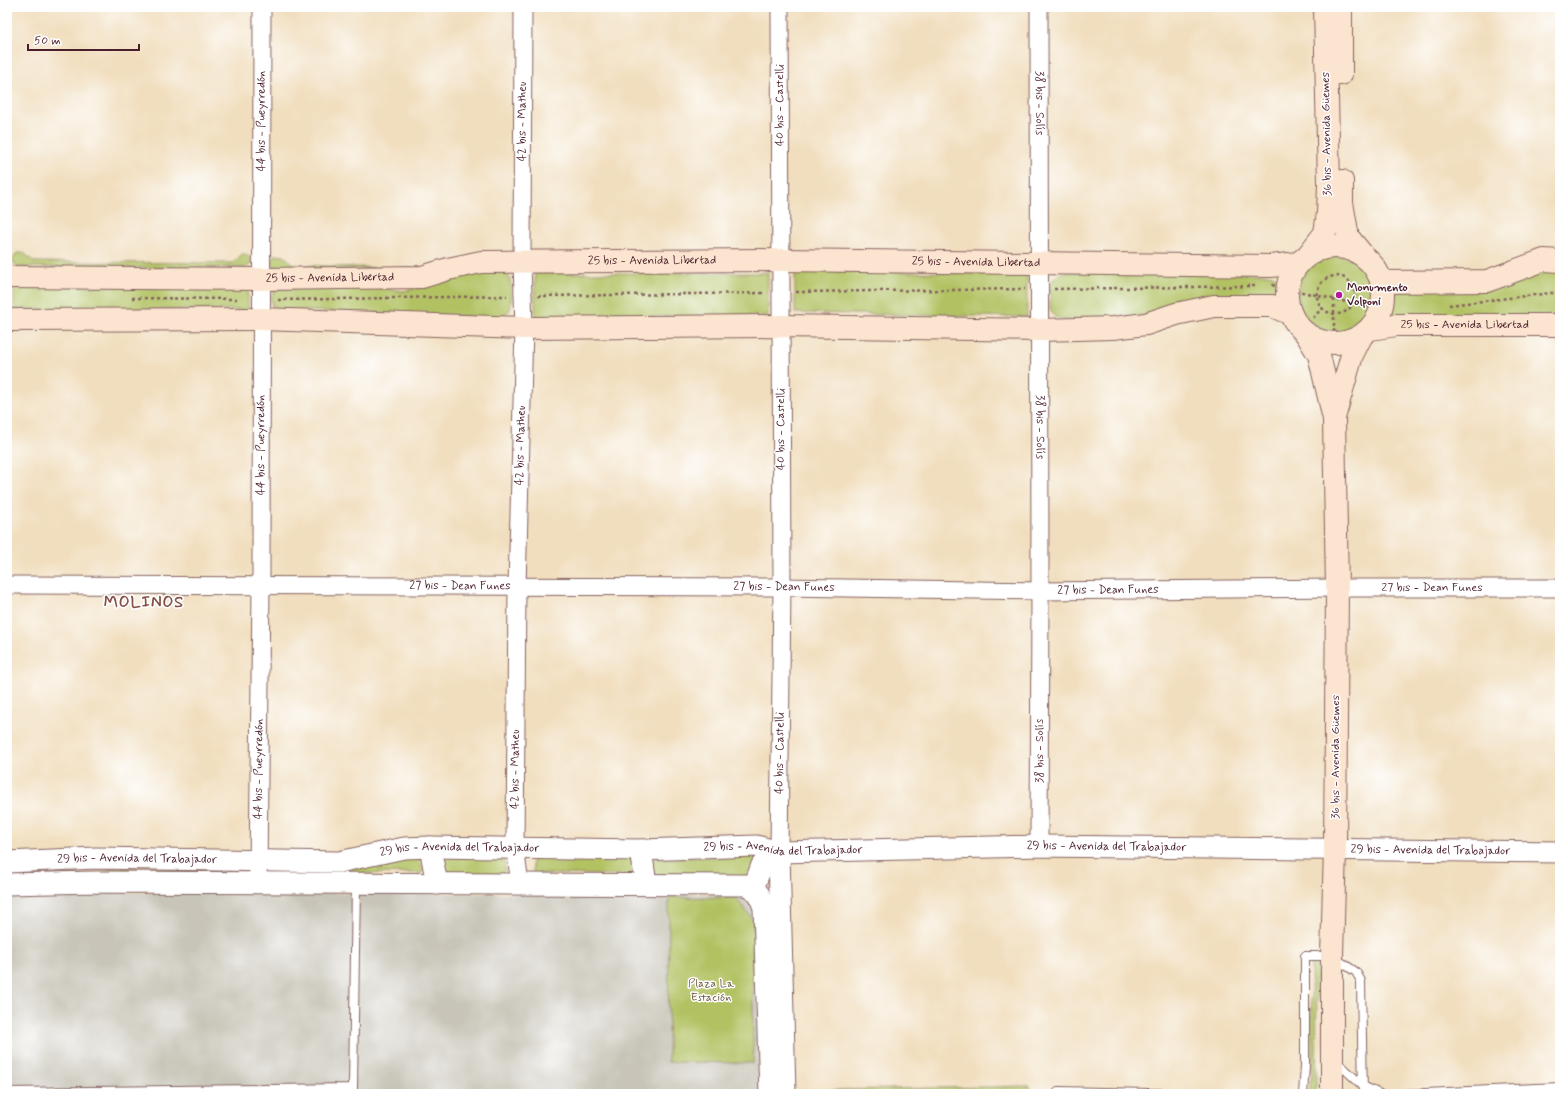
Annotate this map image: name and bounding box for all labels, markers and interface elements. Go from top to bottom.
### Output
scale bar [28,26,139,52]
text: 50 m [34,33,61,49]
street label: 40 bis - Castelli [772,64,788,146]
street label: 44 bis - Pueyrredón [254,71,270,171]
street label: 38 bis - Solís [1031,71,1047,136]
street label: 36 bis - Avenida Güemes [1318,72,1336,196]
street label: 42 bis - Matheu [514,82,531,161]
street label: 25 bis - Avenida Libertad [588,252,716,269]
street label: 25 bis - Avenida Libertad [912,254,1040,271]
street label: 25 bis - Avenida Libertad [266,269,394,287]
place label: Monumento Volponi [1347,280,1408,310]
marker: Monumento Volponi [1334,290,1344,300]
street label: 25 bis - Avenida Libertad [1400,317,1529,333]
street label: 40 bis - Castelli [773,388,789,470]
street label: 44 bis - Pueyrredón [253,395,269,495]
street label: 38 bis - Solís [1032,395,1048,460]
street label: 42 bis - Matheu [512,406,530,485]
street label: 27 bis - Dean Funes [409,578,511,594]
street label: 27 bis - Dean Funes [733,579,835,596]
street label: 27 bis - Dean Funes [1381,580,1483,596]
street label: 27 bis - Dean Funes [1057,582,1159,599]
district label: MOLINOS [104,592,184,613]
street label: 36 bis - Avenida Güemes [1328,695,1344,819]
street label: 40 bis - Castelli [772,712,789,794]
street label: 38 bis - Solís [1032,718,1048,783]
street label: 44 bis - Pueyrredón [251,719,268,819]
street label: 42 bis - Matheu [507,730,524,809]
street label: 29 bis - Avenida del Trabajador [703,838,863,860]
street label: 29 bis - Avenida del Trabajador [1026,838,1186,856]
street label: 29 bis - Avenida del Trabajador [378,839,539,861]
street label: 29 bis - Avenida del Trabajador [1351,842,1510,859]
street label: 29 bis - Avenida del Trabajador [57,850,217,868]
park label: Plaza La Estación [688,976,735,1006]

